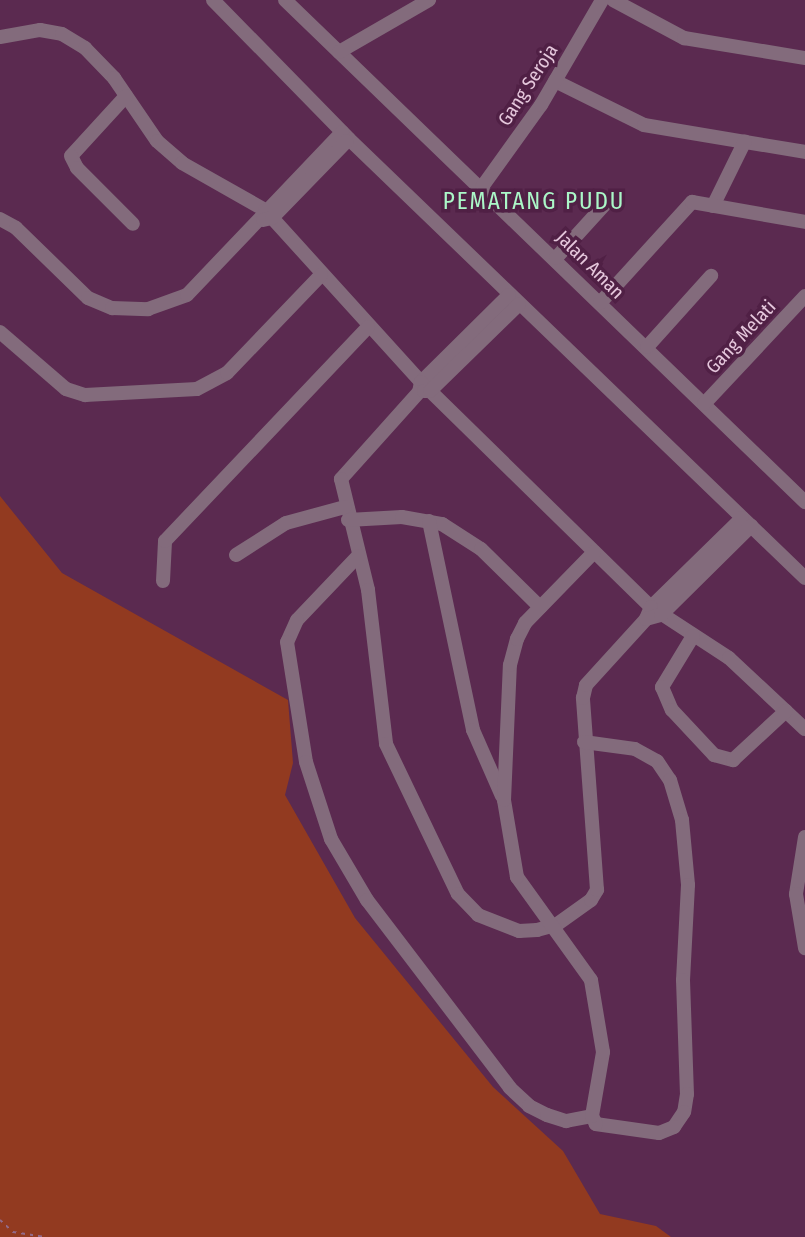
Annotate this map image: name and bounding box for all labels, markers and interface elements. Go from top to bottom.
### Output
street label: Gang Seroja [493,40,563,130]
district label: PEMATANG PUDU [444,187,624,215]
street label: Jalan Aman [551,226,629,304]
street label: Gang Melati [701,296,781,378]

